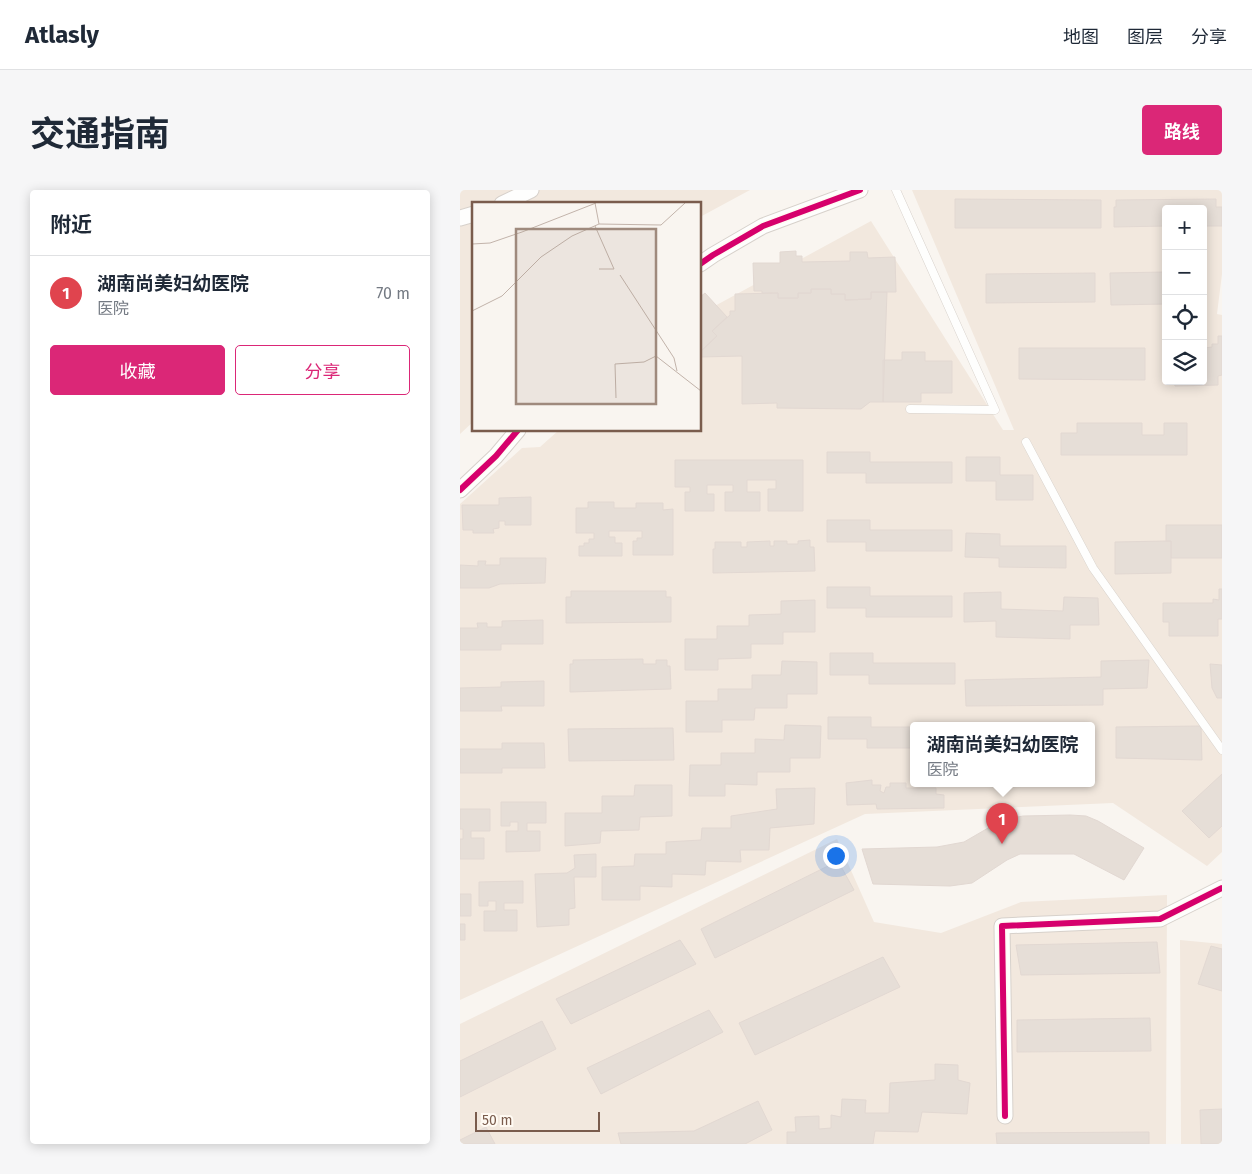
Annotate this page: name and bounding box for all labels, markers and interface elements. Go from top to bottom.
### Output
text: Atlasly [25,21,99,49]
text: 地图 [1063,26,1099,48]
text: 图层 [1127,26,1163,48]
text: 分享 [1191,26,1227,48]
button: 路线 [1142,105,1222,155]
text: 交通指南 [30,113,170,155]
inset map [472,202,701,431]
map controls [1162,205,1207,385]
button: + [1162,205,1207,250]
text: 附近 [50,212,92,238]
button: − [1162,250,1207,295]
text: 湖南尚美妇幼医院 [97,272,249,295]
text: 1 [62,284,70,303]
text: 70 m [376,284,410,303]
button: locate [1162,295,1207,340]
text: 医院 [97,299,129,318]
button: layers [1162,340,1207,385]
button: 收藏 [50,345,225,395]
button: 分享 [235,345,410,395]
popup [910,722,1095,787]
text: 湖南尚美妇幼医院 [926,733,1079,756]
text: 医院 [926,760,959,779]
pin: 1 [986,803,1018,844]
your location [823,843,849,869]
scale bar [475,1109,600,1132]
text: 50 m [482,1112,513,1129]

